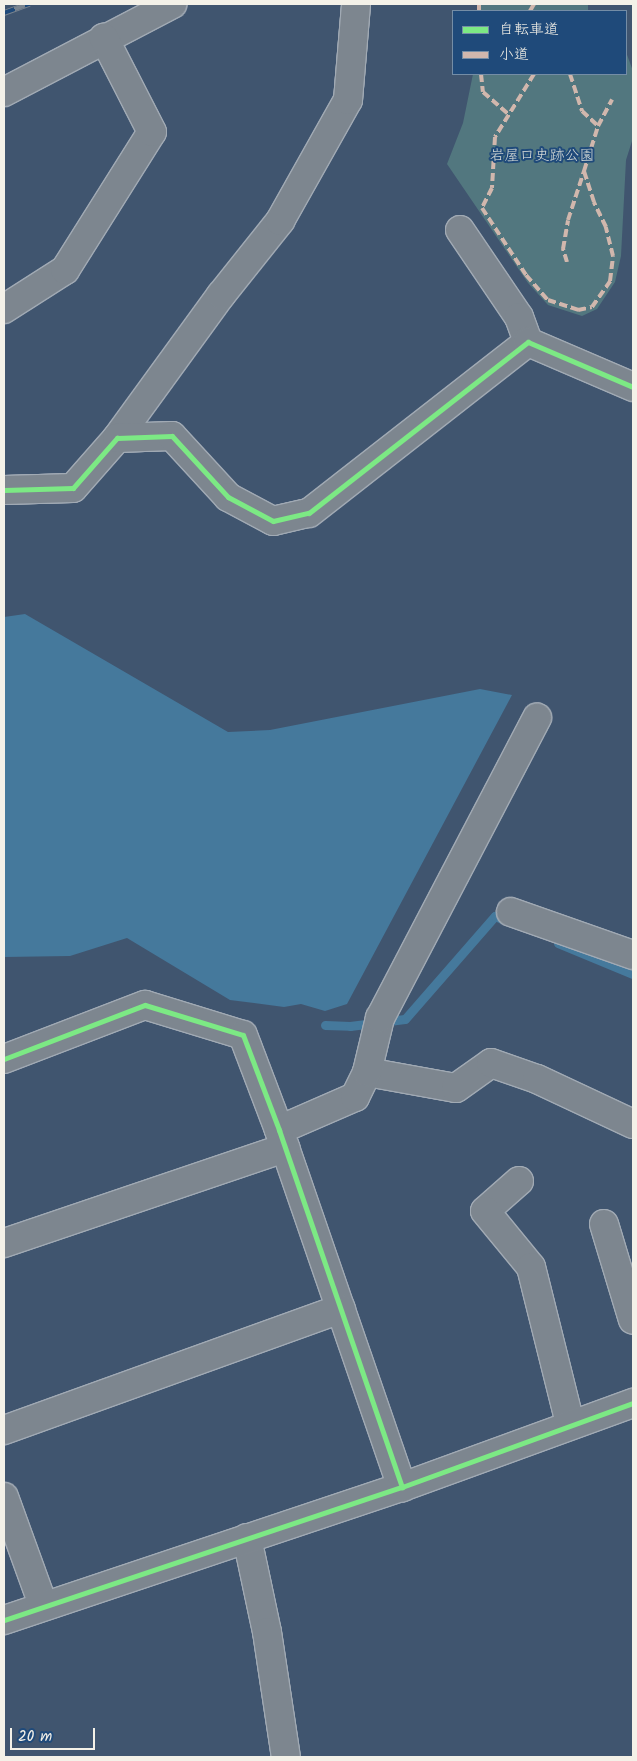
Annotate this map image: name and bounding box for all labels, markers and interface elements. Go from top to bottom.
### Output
legend [452,10,627,75]
text: 自転車道 [499,18,559,42]
text: 小道 [499,43,529,67]
park label: 岩屋口史跡公園 [490,148,594,166]
scale bar [12,1718,98,1750]
text: 20 m [18,1725,52,1749]

